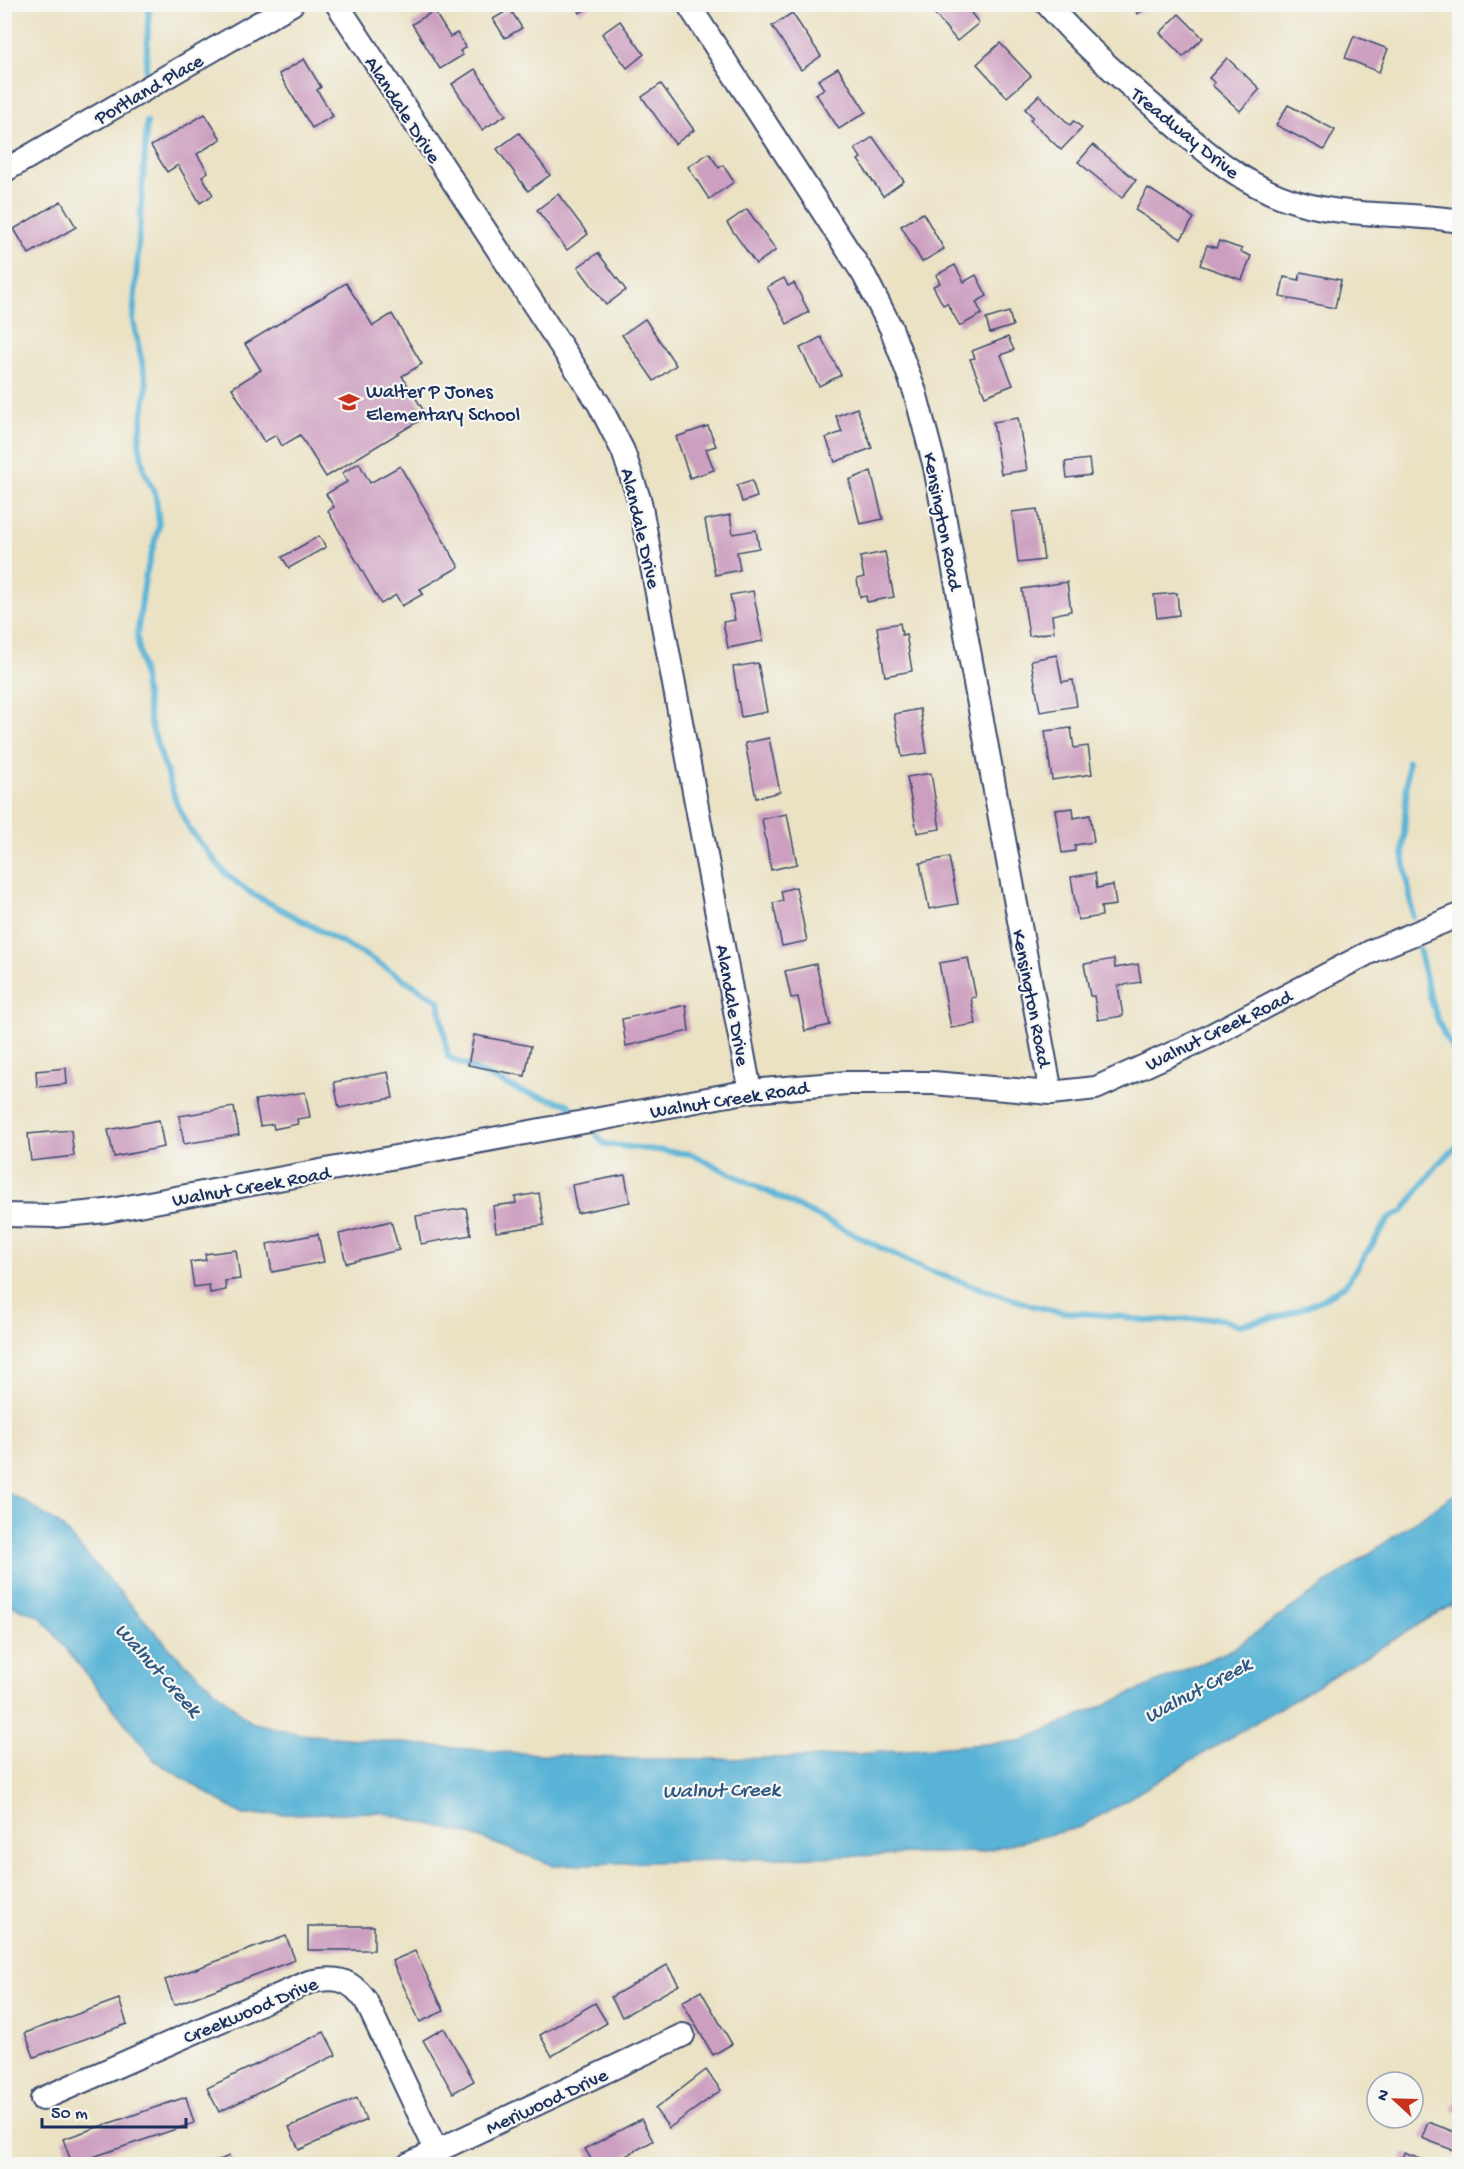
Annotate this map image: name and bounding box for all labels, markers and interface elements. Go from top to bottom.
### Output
street label: Portland Place [90,50,209,132]
street label: Alandale Drive [358,53,444,169]
street label: Treadway Drive [1124,83,1243,186]
place label: Walter P Jones Elementary School [366,382,520,428]
school or university icon: Walter P Jones Elementary School [337,390,361,414]
street label: Kensington Road [916,451,966,595]
street label: Alandale Drive [614,466,664,592]
street label: Kensington Road [1005,928,1055,1072]
street label: Alandale Drive [709,943,753,1069]
street label: Walnut Creek Road [1142,986,1299,1078]
street label: Walnut Creek Road [649,1077,813,1125]
street label: Walnut Creek Road [171,1163,335,1214]
water label: Walnut Creek [108,1619,207,1725]
water label: Walnut Creek [1141,1652,1259,1731]
water label: Walnut Creek [662,1779,783,1806]
street label: Creekwood Drive [181,1973,323,2051]
street label: Meriwood Drive [483,2065,613,2141]
north arrow [1365,2070,1425,2130]
text: N [1374,2087,1395,2104]
scale bar [42,2091,186,2129]
text: 50 m [51,2104,88,2125]

